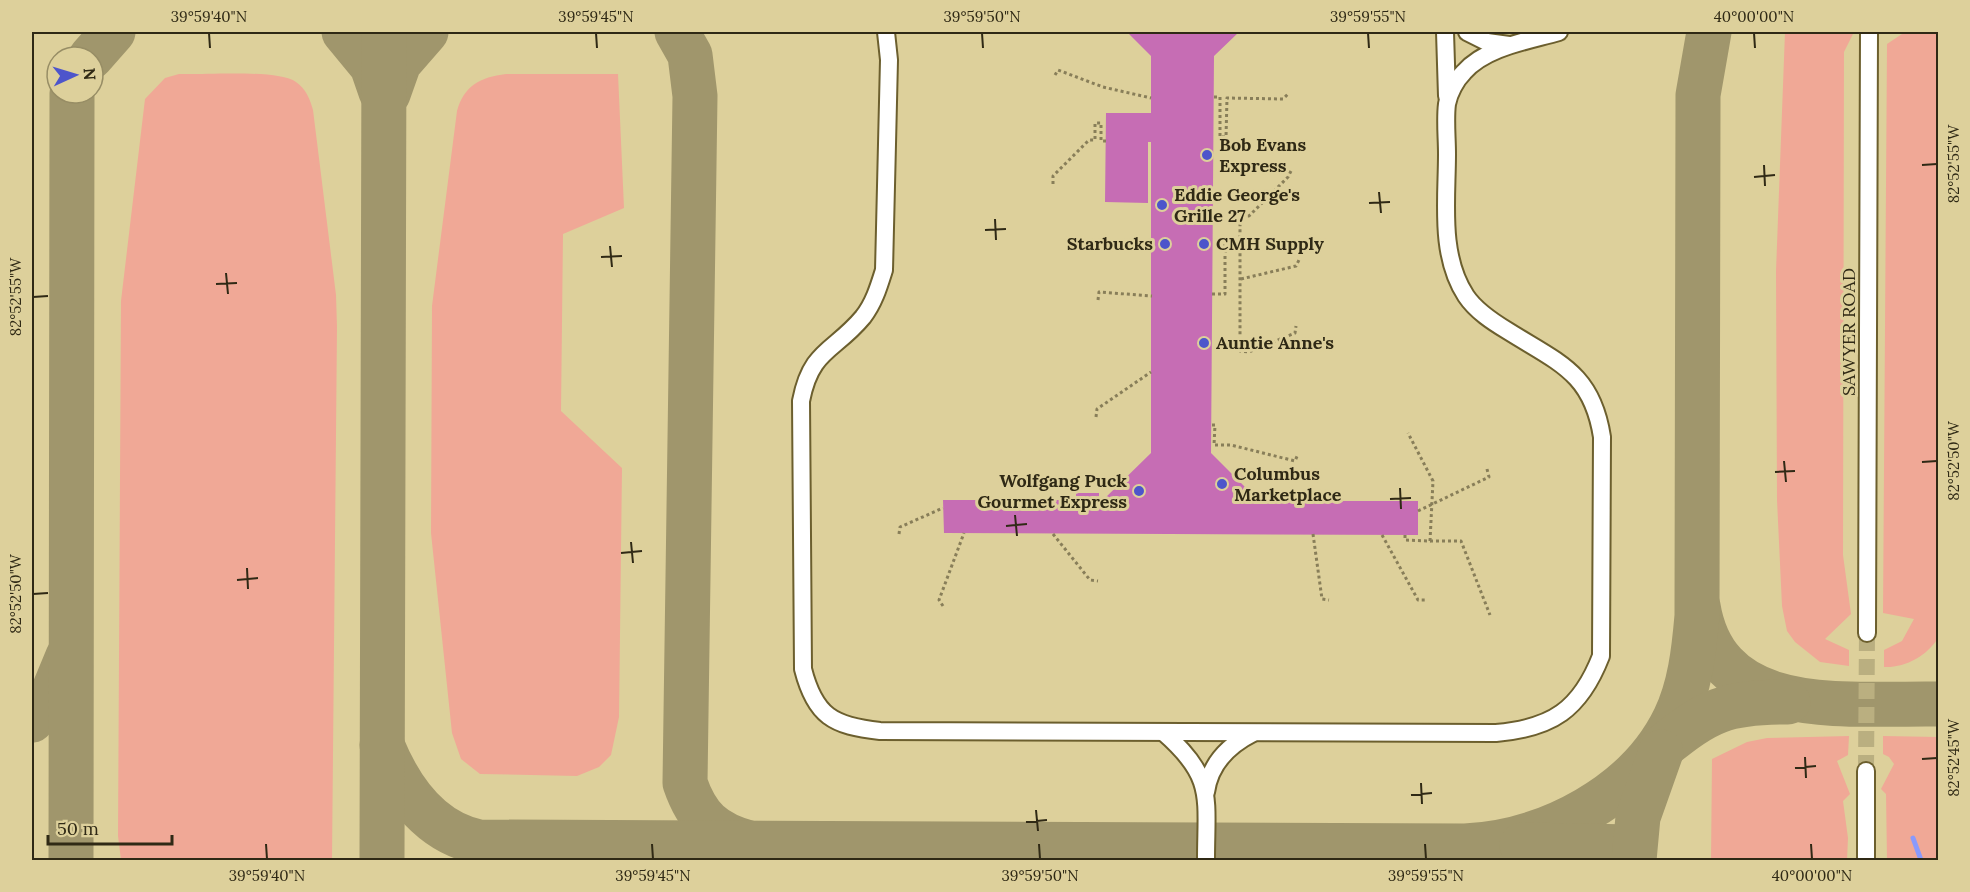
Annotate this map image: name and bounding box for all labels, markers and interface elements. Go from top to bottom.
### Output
text: 39°59'40"N [171,7,247,26]
text: 39°59'45"N [558,7,634,26]
text: 39°59'50"N [943,7,1021,26]
text: 39°59'55"N [1330,7,1406,26]
text: 40°00'00"N [1714,7,1794,26]
north arrow [45,45,105,105]
text: N [80,67,100,81]
text: 82°52'55"W [1944,124,1963,203]
place label: Bob Evans Express [1219,133,1307,177]
marker: Bob Evans Express [1200,148,1214,162]
place label: Eddie George's Grille 27 [1174,183,1300,227]
marker: Eddie George's Grille 27 [1155,198,1169,212]
place label: Starbucks [1067,232,1153,255]
place label: CMH Supply [1216,232,1324,255]
marker: Starbucks [1158,237,1172,251]
marker: CMH Supply [1197,237,1211,251]
text: 82°52'55"W [6,257,25,336]
street label: SAWYER ROAD [1837,268,1860,396]
place label: Auntie Anne's [1216,331,1334,354]
marker: Auntie Anne's [1197,336,1211,350]
text: 82°52'50"W [1944,420,1963,501]
place label: Columbus Marketplace [1234,462,1342,506]
place label: Wolfgang Puck Gourmet Express [978,469,1127,513]
marker: Columbus Marketplace [1215,477,1229,491]
marker: Wolfgang Puck Gourmet Express [1132,484,1146,498]
text: 82°52'50"W [6,553,25,634]
text: 82°52'45"W [1944,718,1963,797]
scale bar [48,808,172,846]
text: 50 m [57,817,99,840]
text: 39°59'40"N [229,866,305,885]
text: 39°59'45"N [615,866,691,885]
text: 39°59'50"N [1001,866,1079,885]
text: 39°59'55"N [1388,866,1464,885]
text: 40°00'00"N [1772,866,1852,885]

